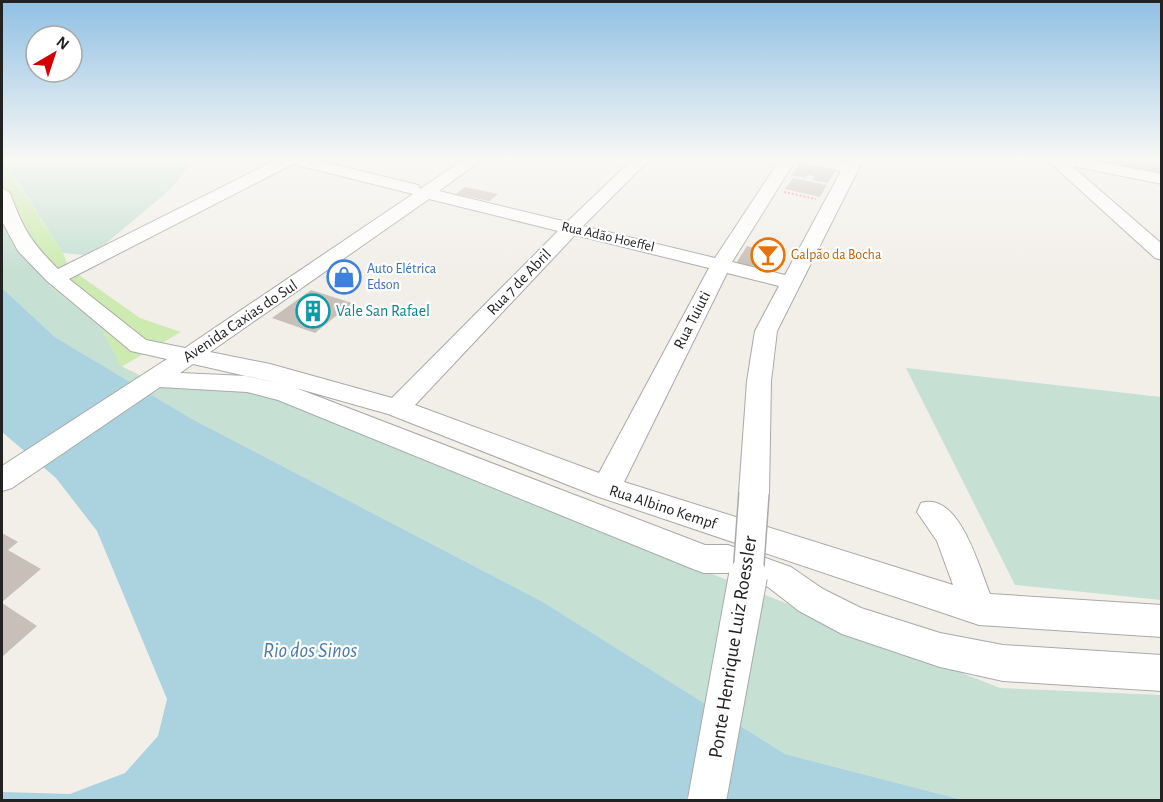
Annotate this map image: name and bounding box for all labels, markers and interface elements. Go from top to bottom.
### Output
north arrow [24,24,84,84]
text: N [53,33,72,53]
street label: Rua Adão Hoeffel [560,220,656,254]
bar icon: Galpão da Bocha [750,237,786,273]
street label: Rua 7 de Abril [484,246,554,318]
place label: Galpão da Bocha [791,248,882,262]
shop icon: Auto Elétrica Edson [326,259,362,295]
place label: Auto Elétrica Edson [367,262,437,292]
street label: Avenida Caxias do Sul [180,277,300,365]
street label: Rua Tuiuti [671,288,713,352]
building icon: Vale San Rafael [295,293,331,329]
place label: Vale San Rafael [336,303,430,319]
street label: Rua Albino Kempf [607,482,720,532]
street label: Ponte Henrique Luiz Roessler [706,534,761,760]
water label: Rio dos Sinos [263,640,357,661]

